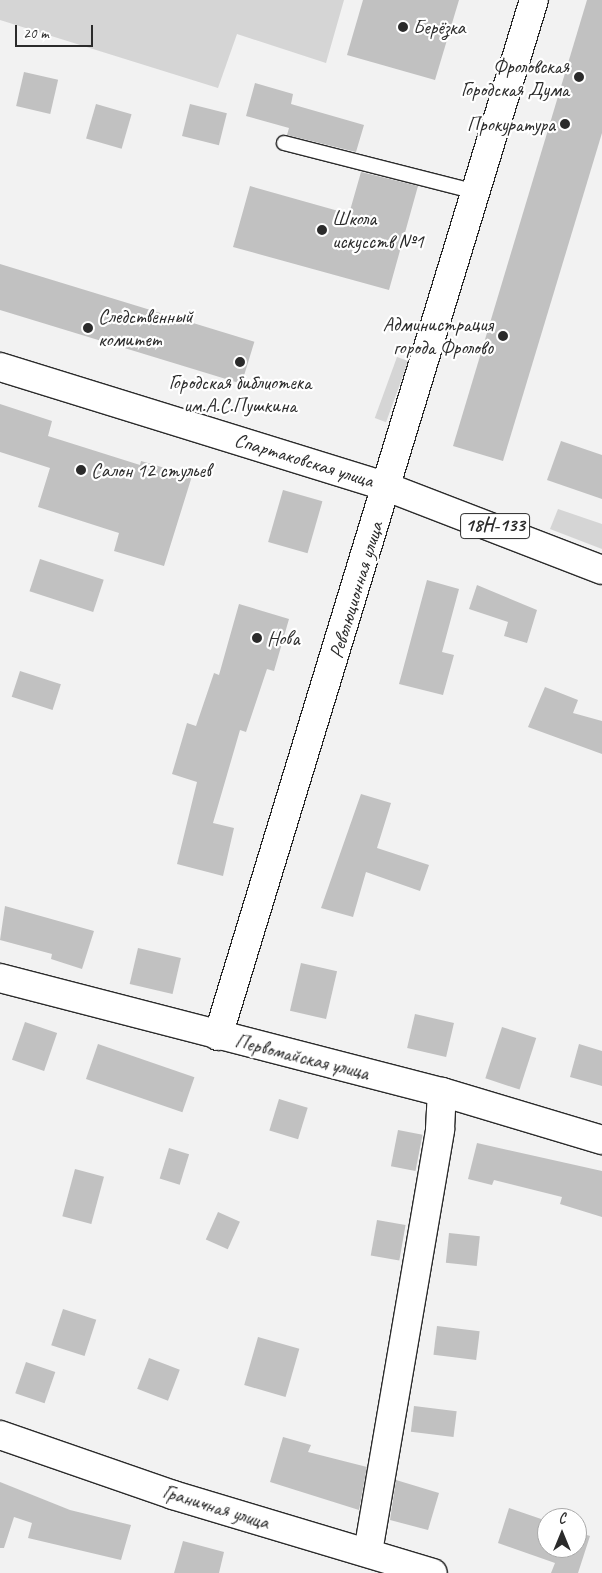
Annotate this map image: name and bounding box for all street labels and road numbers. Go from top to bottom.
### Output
street label: Спартаковская улица [231,427,377,493]
road number: 18Н-133 [460,510,530,542]
street label: Революционная улица [324,518,388,662]
street label: Первомайская улица [232,1029,372,1085]
street label: Граничная улица [159,1479,273,1535]

